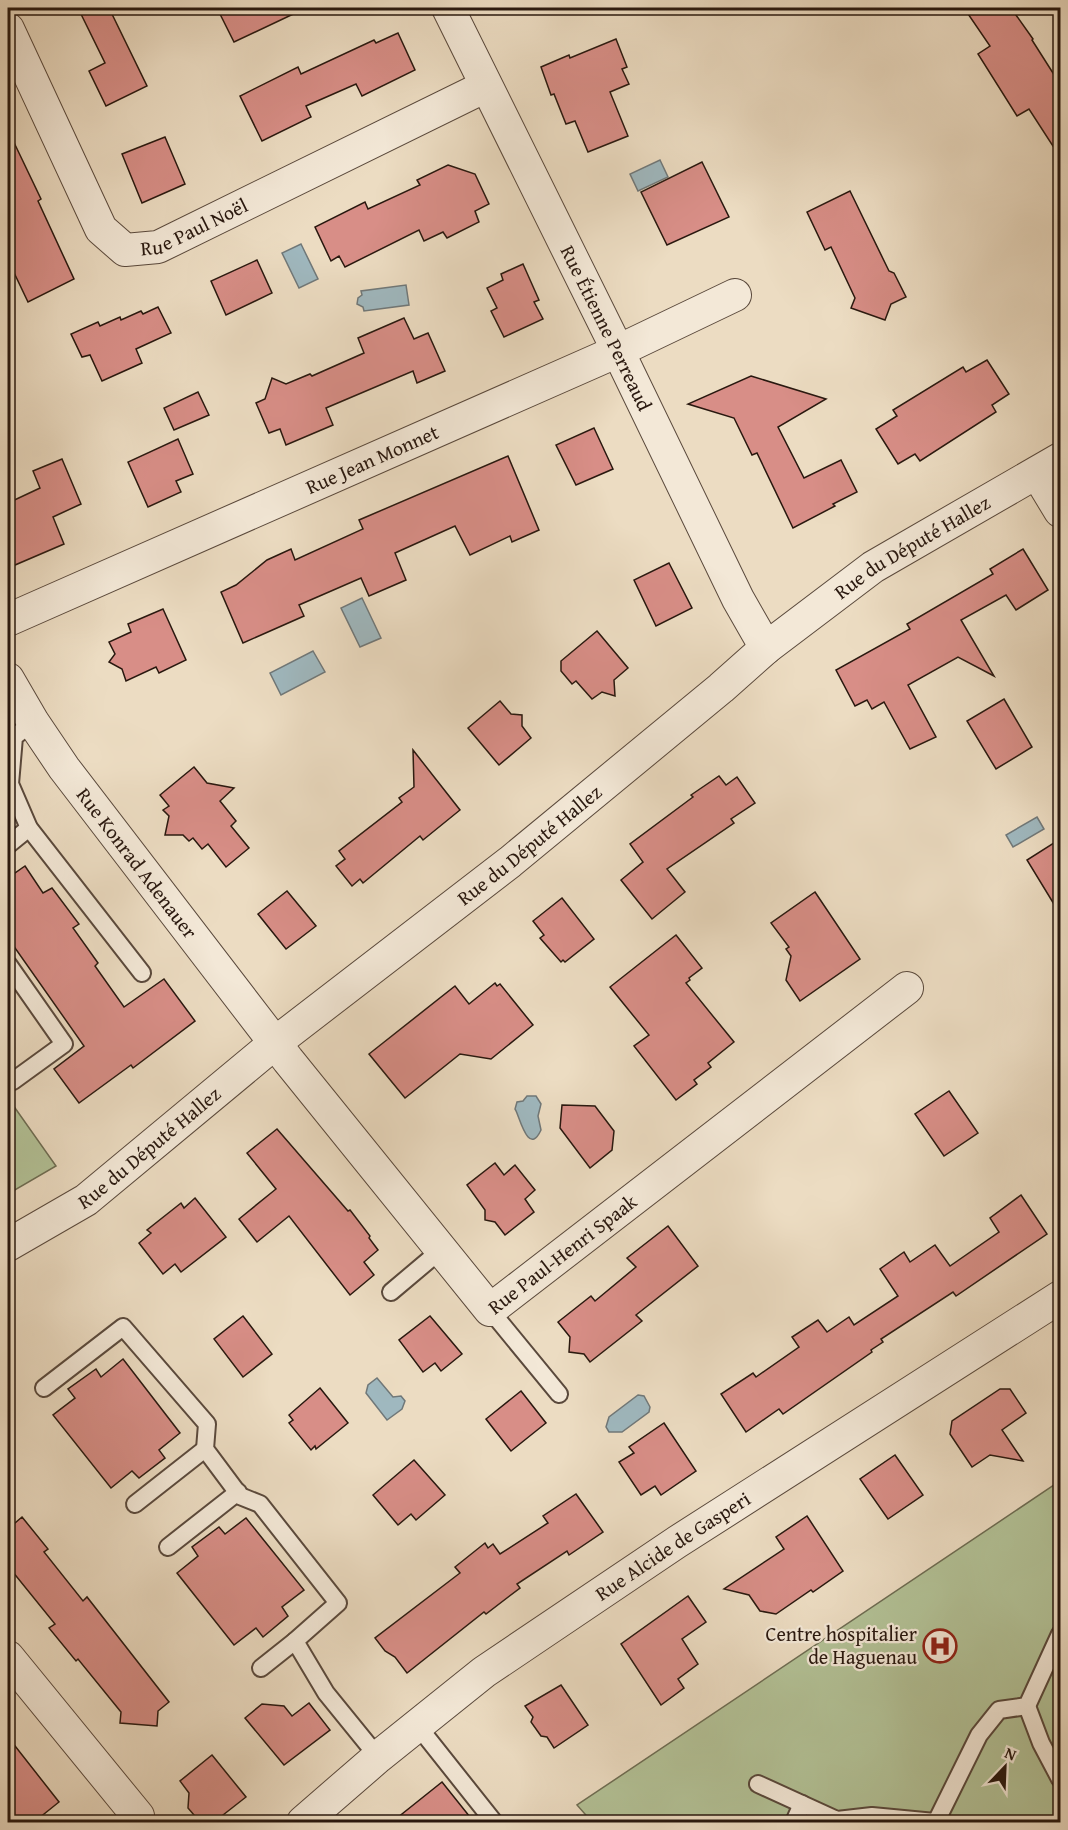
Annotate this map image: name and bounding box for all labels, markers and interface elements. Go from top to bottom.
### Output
street label: Rue Paul Noël [139,190,253,263]
street label: Rue Étienne Perreaud [554,240,660,416]
street label: Rue Jean Monnet [301,417,443,501]
street label: Rue du Député Hallez [828,487,995,606]
street label: Rue du Député Hallez [451,777,608,912]
street label: Rue Konrad Adenauer [70,781,205,944]
street label: Rue du Député Hallez [72,1079,227,1216]
street label: Rue Paul-Henri Spaak [481,1186,643,1321]
street label: Rue Alcide de Gasperi [589,1484,756,1607]
place label: Centre hospitalier de Haguenau [766,1619,917,1671]
hospital icon: Centre hospitalier de Haguenau [922,1628,958,1664]
north arrow [975,1737,1035,1797]
text: N [1001,1740,1021,1766]

